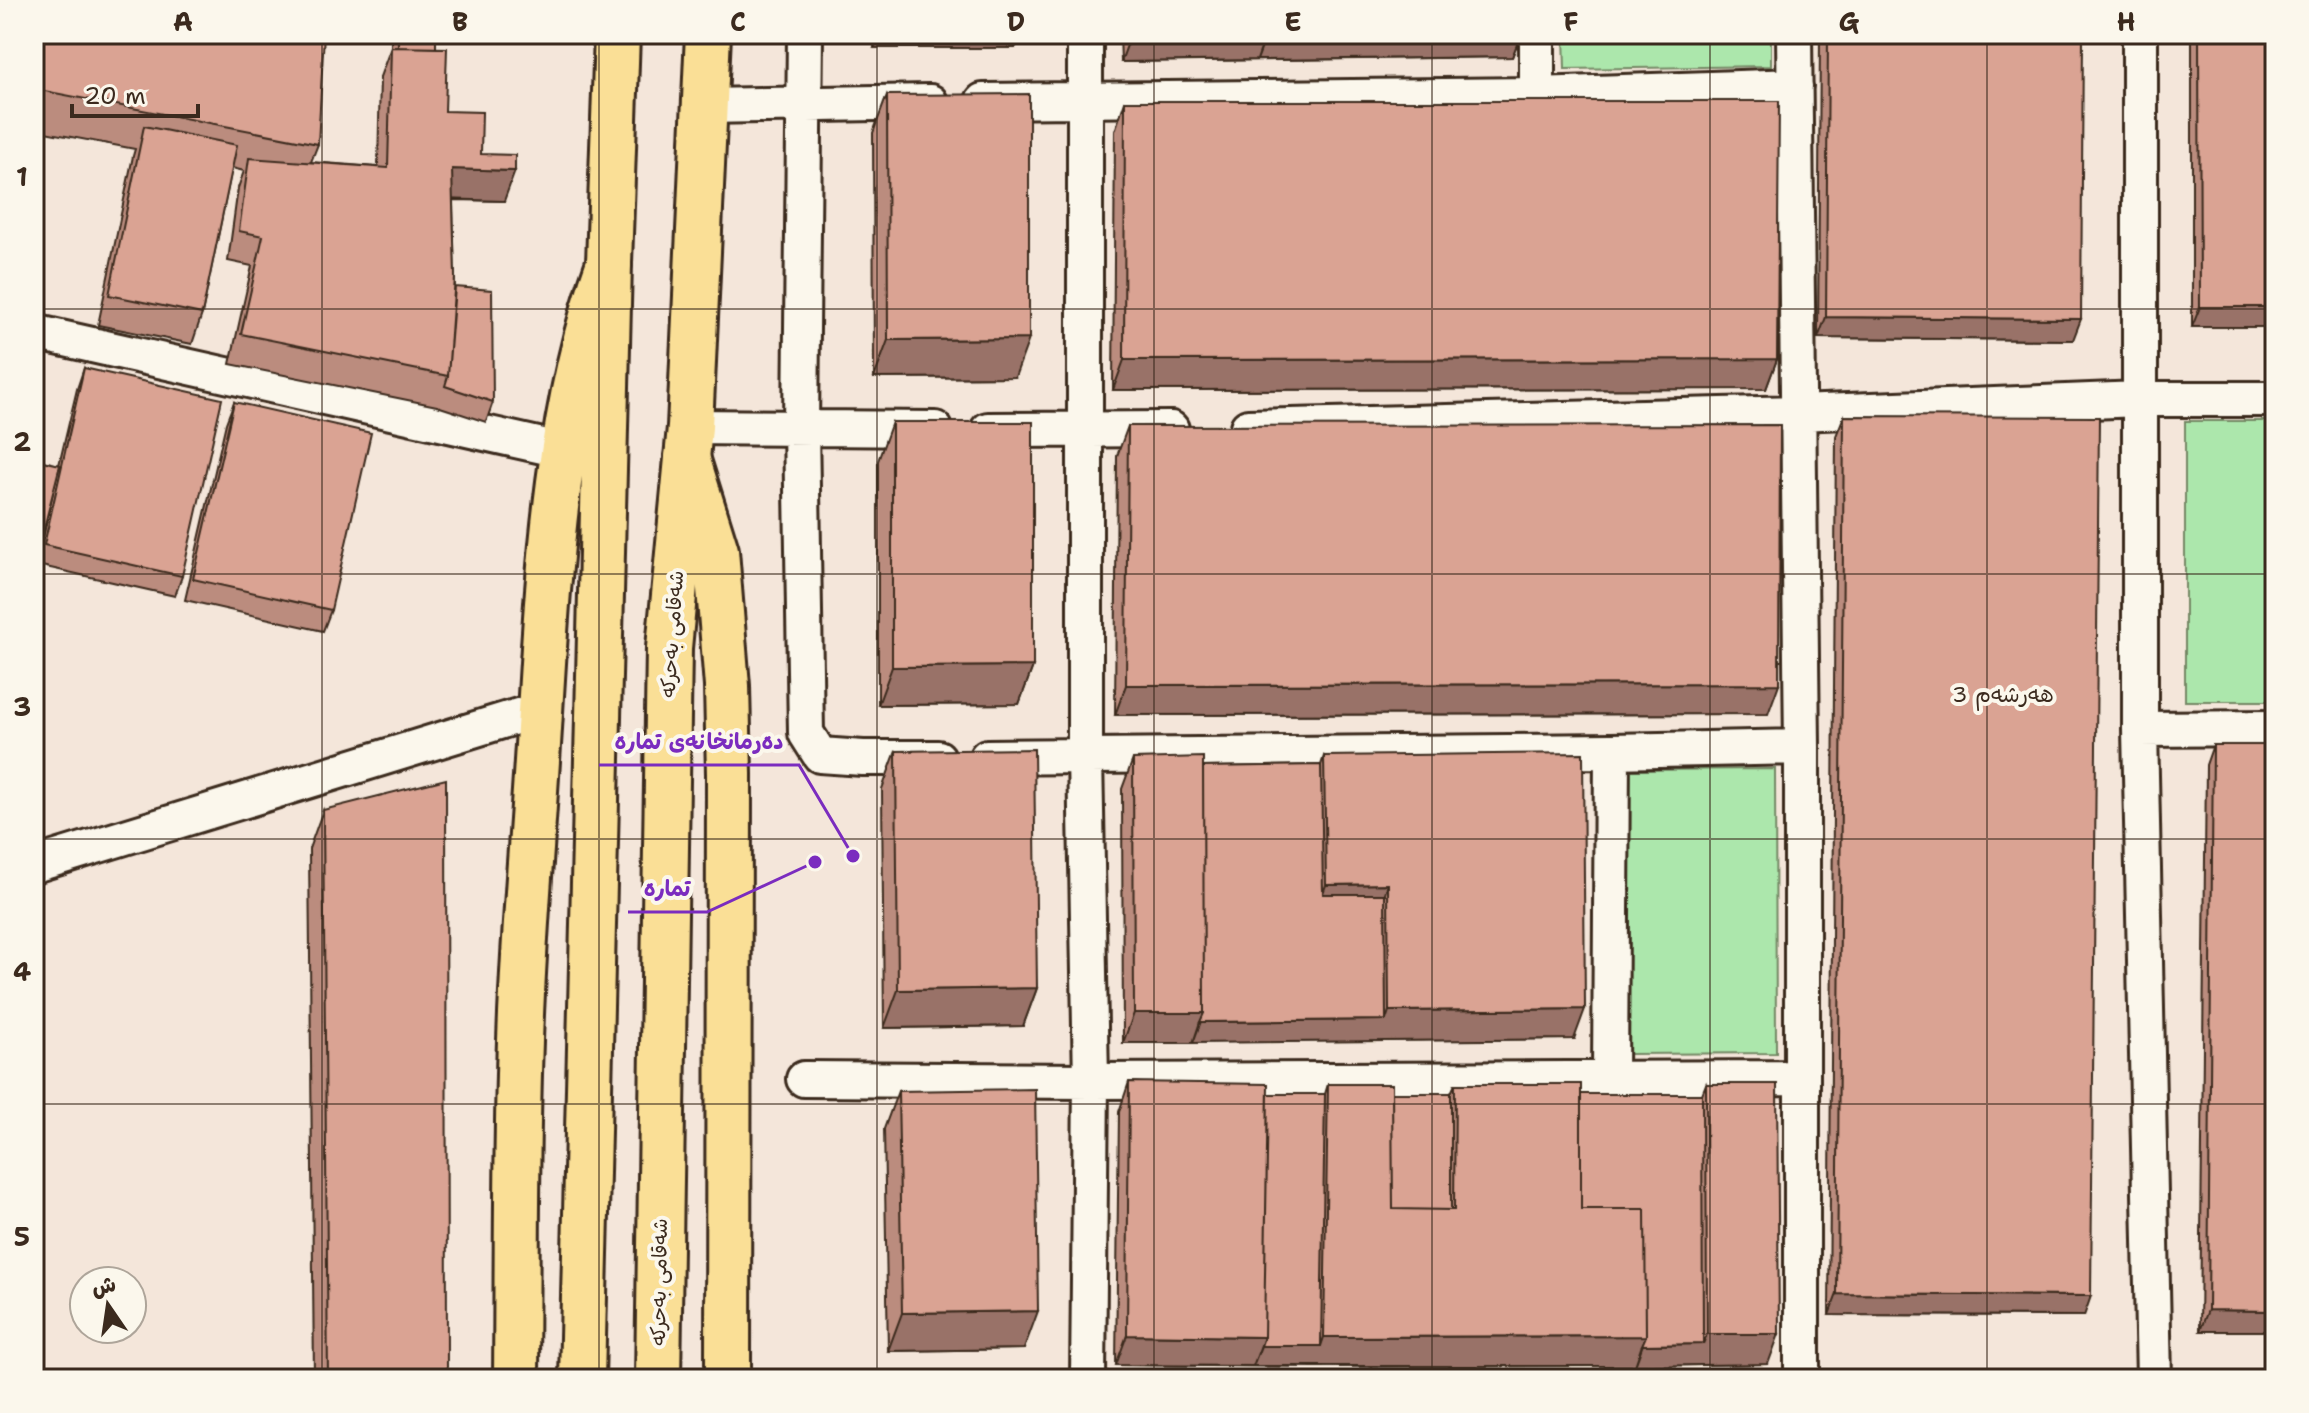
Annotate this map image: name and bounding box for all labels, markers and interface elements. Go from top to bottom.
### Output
text: A [173,4,193,39]
text: B [452,4,468,39]
text: C [730,4,746,39]
text: D [1007,4,1025,39]
text: E [1284,4,1302,39]
text: F [1563,4,1579,39]
text: G [1839,4,1860,39]
text: H [2117,4,2135,39]
scale bar [72,68,198,118]
text: 20 m [84,80,146,112]
text: 1 [16,159,28,194]
text: 2 [13,424,31,459]
street label: شەقامی بەحرکە [655,570,689,698]
district label: ھەرشەم 3 [1952,680,2054,711]
text: 3 [13,689,31,724]
callout: دەرمانخانەی تمارە [599,719,799,765]
text: دەرمانخانەی تمارە [615,727,783,756]
callout: تمارە [628,866,707,912]
text: تمارە [644,874,691,903]
text: 4 [13,954,31,989]
street label: شەقامی بەحرکە [645,1218,673,1346]
text: 5 [14,1219,30,1254]
north arrow [68,1265,148,1345]
text: ش [89,1269,119,1303]

